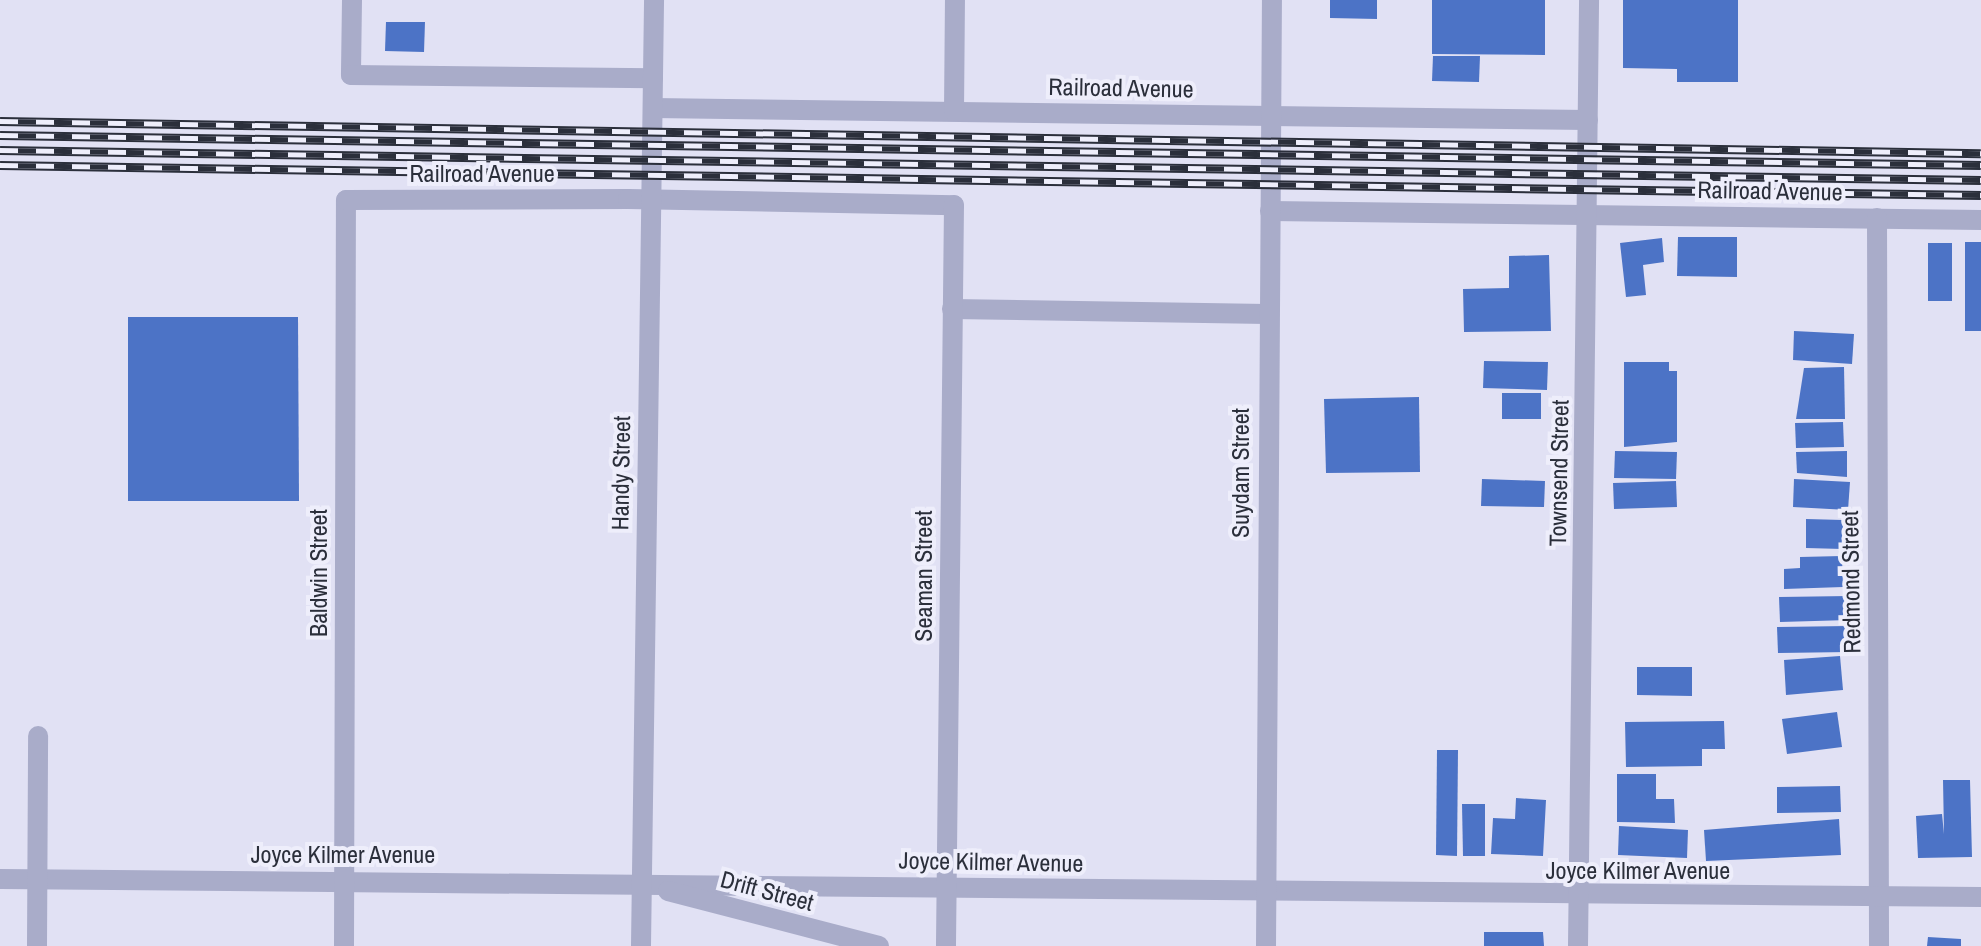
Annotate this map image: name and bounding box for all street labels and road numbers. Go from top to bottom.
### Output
street label: Railroad Avenue [1048,72,1194,104]
street label: Railroad Avenue [409,160,555,188]
street label: Railroad Avenue [1697,175,1843,207]
street label: Townsend Street [1543,399,1575,547]
street label: Suydam Street [1227,408,1255,538]
street label: Handy Street [606,415,636,531]
street label: Baldwin Street [305,509,333,637]
street label: Seaman Street [910,510,938,642]
street label: Redmond Street [1835,510,1867,654]
street label: Joyce Kilmer Avenue [250,841,436,869]
street label: Joyce Kilmer Avenue [898,846,1084,878]
street label: Joyce Kilmer Avenue [1545,857,1731,885]
street label: Drift Street [717,865,817,917]

